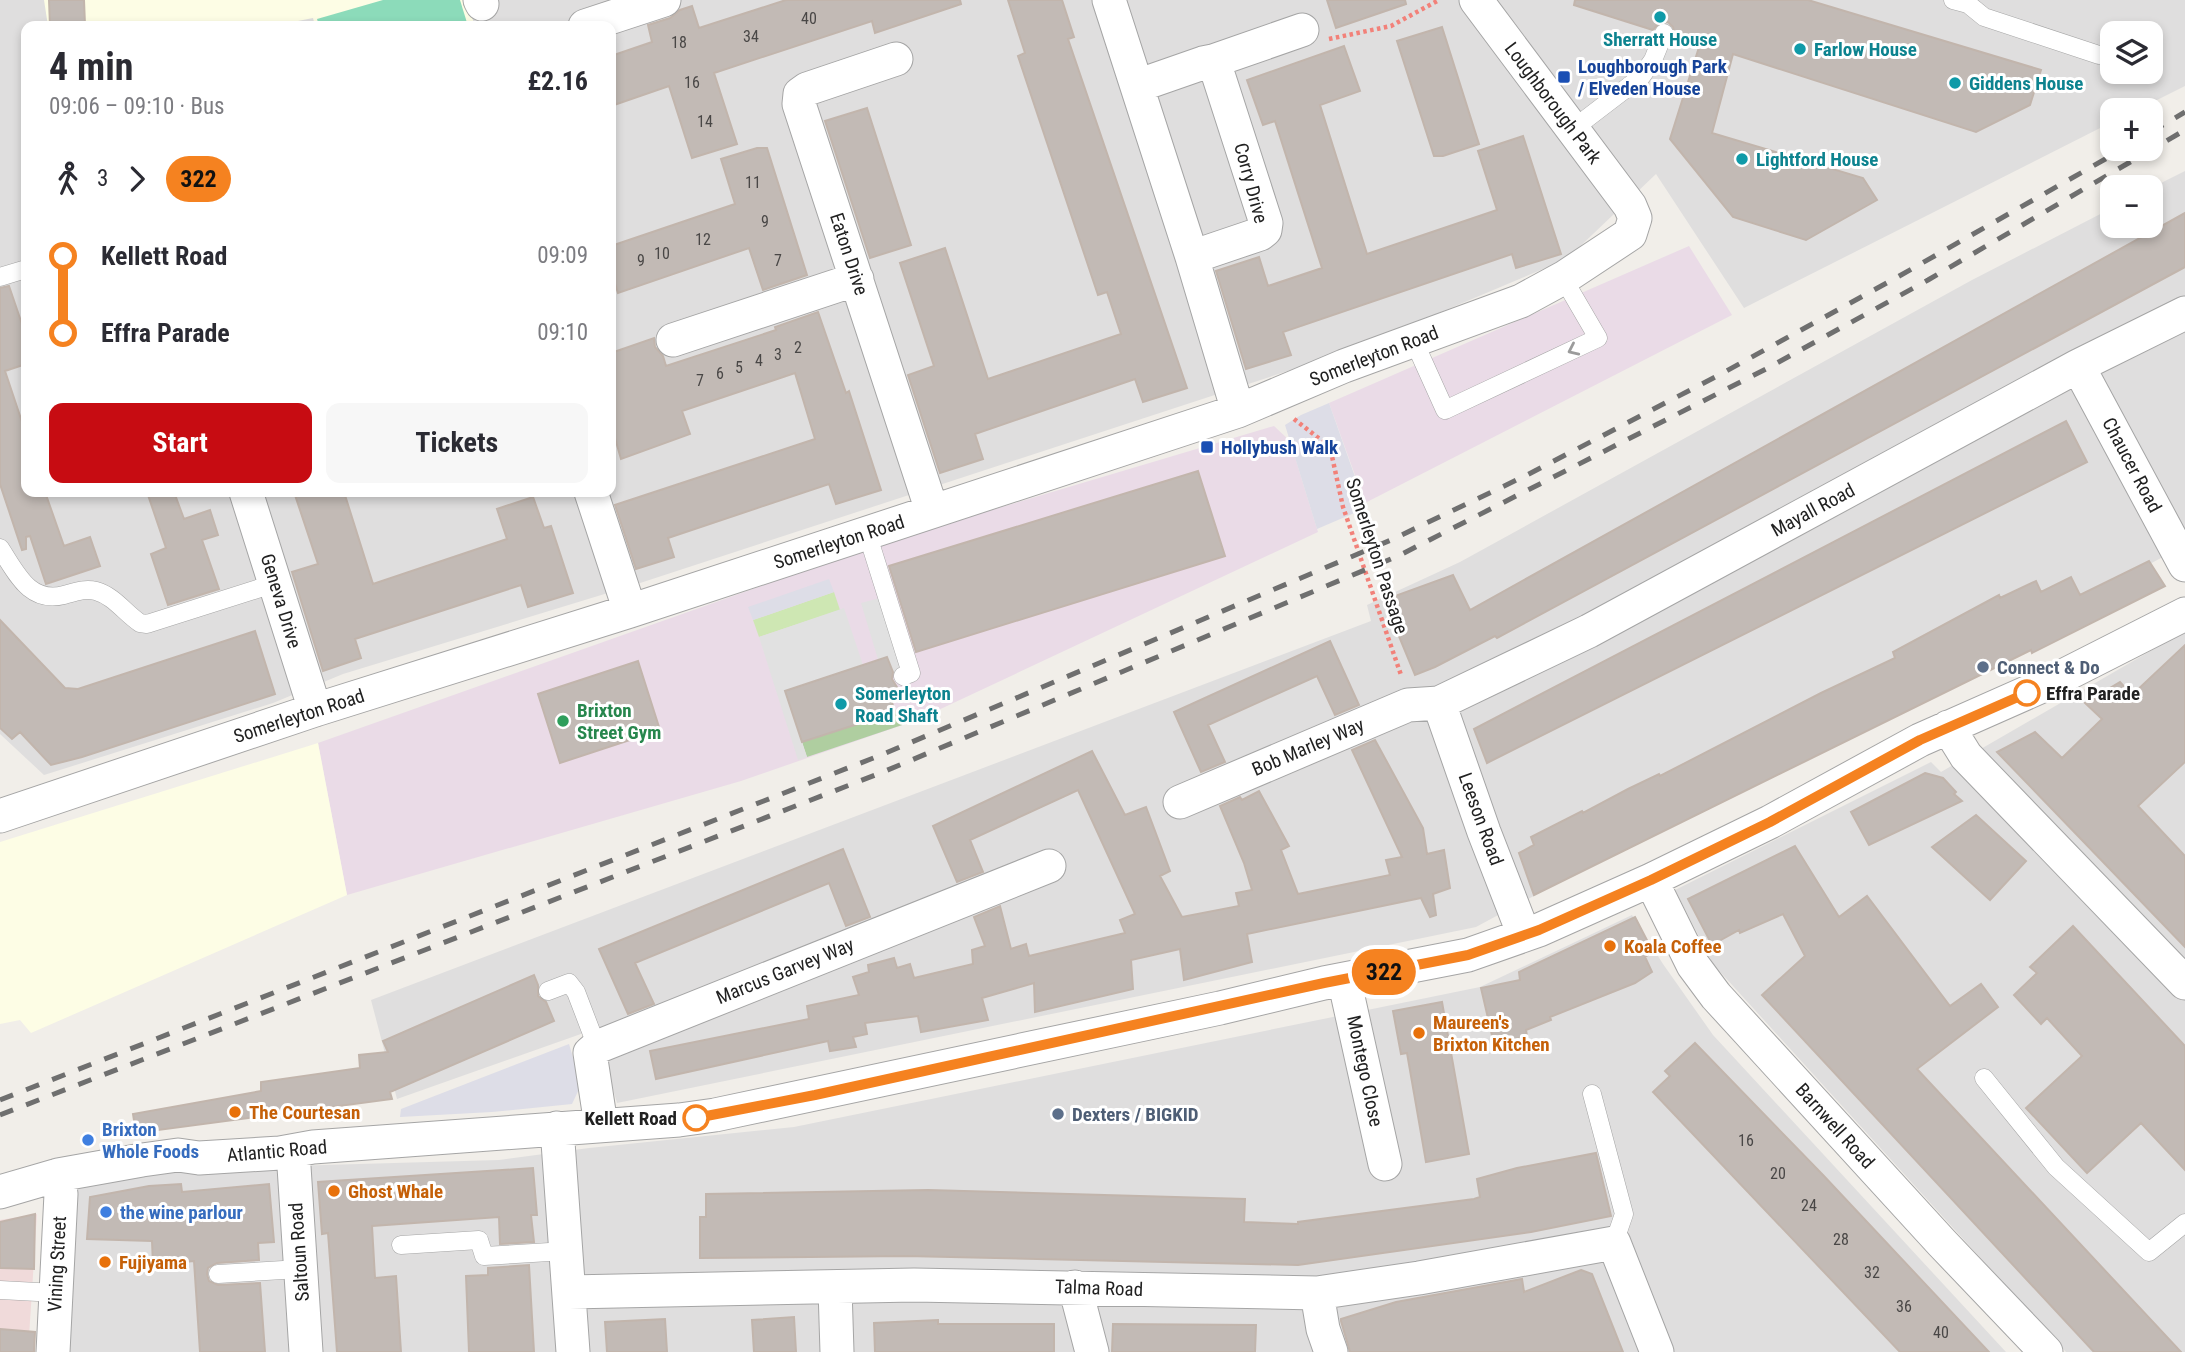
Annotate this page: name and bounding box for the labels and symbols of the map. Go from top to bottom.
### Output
house number: 40 [801,9,817,28]
marker: Sherratt House [1652,9,1668,25]
house number: 34 [743,27,759,46]
place label: Sherratt House [1603,28,1717,51]
house number: 18 [671,33,687,52]
street label: Loughborough Park [1500,38,1606,169]
place label: Farlow House [1814,38,1917,61]
marker: Farlow House [1792,41,1808,57]
place label: Loughborough Park / Elveden House [1577,55,1728,100]
marker: Loughborough Park / Elveden House [1556,69,1572,85]
place label: Giddens House [1969,72,2083,95]
house number: 16 [684,73,700,92]
marker: Giddens House [1947,75,1963,91]
house number: 14 [697,112,713,131]
street label: Corry Drive [1229,140,1273,226]
place label: Lightford House [1756,148,1878,171]
marker: Lightford House [1734,151,1750,167]
house number: 11 [745,173,761,192]
street label: Eaton Drive [825,210,873,298]
house number: 9 [761,212,769,231]
house number: 12 [695,230,711,249]
house number: 10 [654,244,670,263]
house number: 9 [637,251,645,270]
house number: 7 [774,251,782,270]
street label: Somerleyton Road [1306,321,1442,391]
house number: 2 [794,338,802,357]
one-way arrow [1568,341,1580,355]
house number: 3 [774,345,782,364]
house number: 4 [755,351,763,370]
house number: 5 [735,358,743,377]
house number: 6 [716,364,724,383]
house number: 7 [696,371,704,390]
street label: Chaucer Road [2097,414,2167,516]
place label: Hollybush Walk [1221,436,1339,459]
marker: Hollybush Walk [1199,439,1215,455]
street label: Somerleyton Passage [1341,475,1413,637]
street label: Mayall Road [1767,478,1859,542]
street label: Somerleyton Road [771,510,907,574]
street label: Geneva Drive [256,551,306,651]
place label: Connect & Do [1997,656,2100,679]
marker: Connect & Do [1975,659,1991,675]
marker: Effra Parade [2014,680,2040,706]
place label: Somerleyton Road Shaft [855,682,951,727]
place label: Effra Parade [2046,682,2140,705]
street label: Somerleyton Road [231,684,367,748]
marker: Somerleyton Road Shaft [833,696,849,712]
place label: Brixton Street Gym [577,699,661,744]
marker: Brixton Street Gym [555,713,571,729]
street label: Bob Marley Way [1249,713,1368,781]
street label: Leeson Road [1454,770,1508,868]
street label: Marcus Garvey Way [713,933,857,1009]
place label: Koala Coffee [1624,935,1721,958]
marker: Koala Coffee [1602,938,1618,954]
line badge: 322 [1344,949,1424,995]
place label: Maureen's Brixton Kitchen [1433,1011,1550,1056]
street label: Montego Close [1342,1013,1388,1129]
marker: Maureen's Brixton Kitchen [1411,1025,1427,1041]
street label: Barnwell Road [1791,1079,1879,1173]
place label: The Courtesan [249,1101,360,1124]
place label: Dexters / BIGKID [1072,1103,1199,1126]
marker: The Courtesan [227,1104,243,1120]
marker: Kellett Road [683,1105,709,1131]
marker: Dexters / BIGKID [1050,1106,1066,1122]
place label: Kellett Road [585,1107,677,1130]
place label: Brixton Whole Foods [102,1118,199,1163]
house number: 16 [1738,1131,1754,1150]
marker: Brixton Whole Foods [80,1132,96,1148]
street label: Atlantic Road [226,1135,328,1167]
house number: 20 [1770,1164,1786,1183]
place label: Ghost Whale [348,1180,443,1203]
marker: Ghost Whale [326,1183,342,1199]
house number: 24 [1801,1196,1817,1215]
place label: the wine parlour [120,1201,243,1224]
street label: Saltoun Road [284,1202,314,1302]
marker: the wine parlour [98,1204,114,1220]
street label: Vining Street [43,1215,71,1313]
house number: 28 [1833,1230,1849,1249]
place label: Fujiyama [119,1251,187,1274]
marker: Fujiyama [97,1254,113,1270]
house number: 32 [1864,1263,1880,1282]
street label: Talma Road [1055,1275,1143,1301]
house number: 36 [1896,1297,1912,1316]
house number: 40 [1933,1323,1949,1342]

